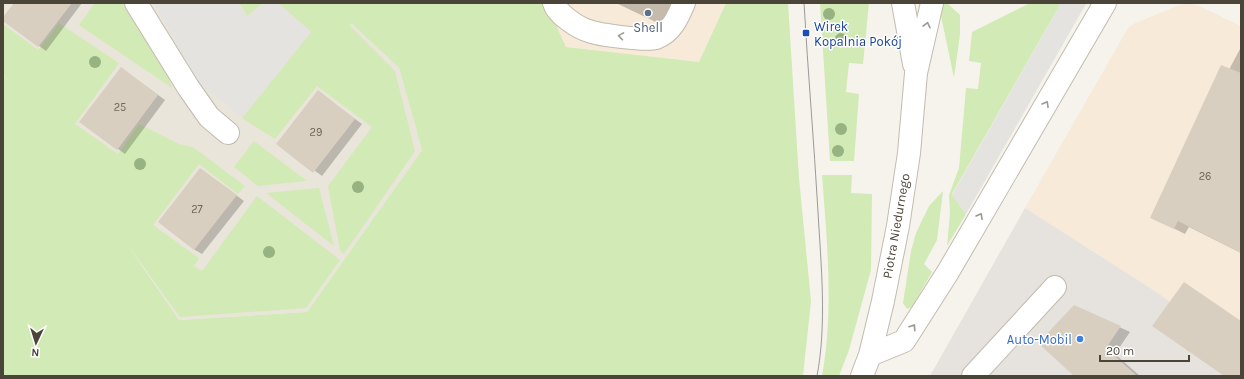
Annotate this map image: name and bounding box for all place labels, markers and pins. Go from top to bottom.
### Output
marker: Shell [643,8,653,18]
place label: Wirek Kopalnia Pokój [814,19,902,49]
place label: Shell [633,20,663,35]
marker: Wirek Kopalnia Pokój [801,28,811,38]
place label: Auto-Mobil [1007,332,1072,347]
marker: Auto-Mobil [1075,334,1085,344]

